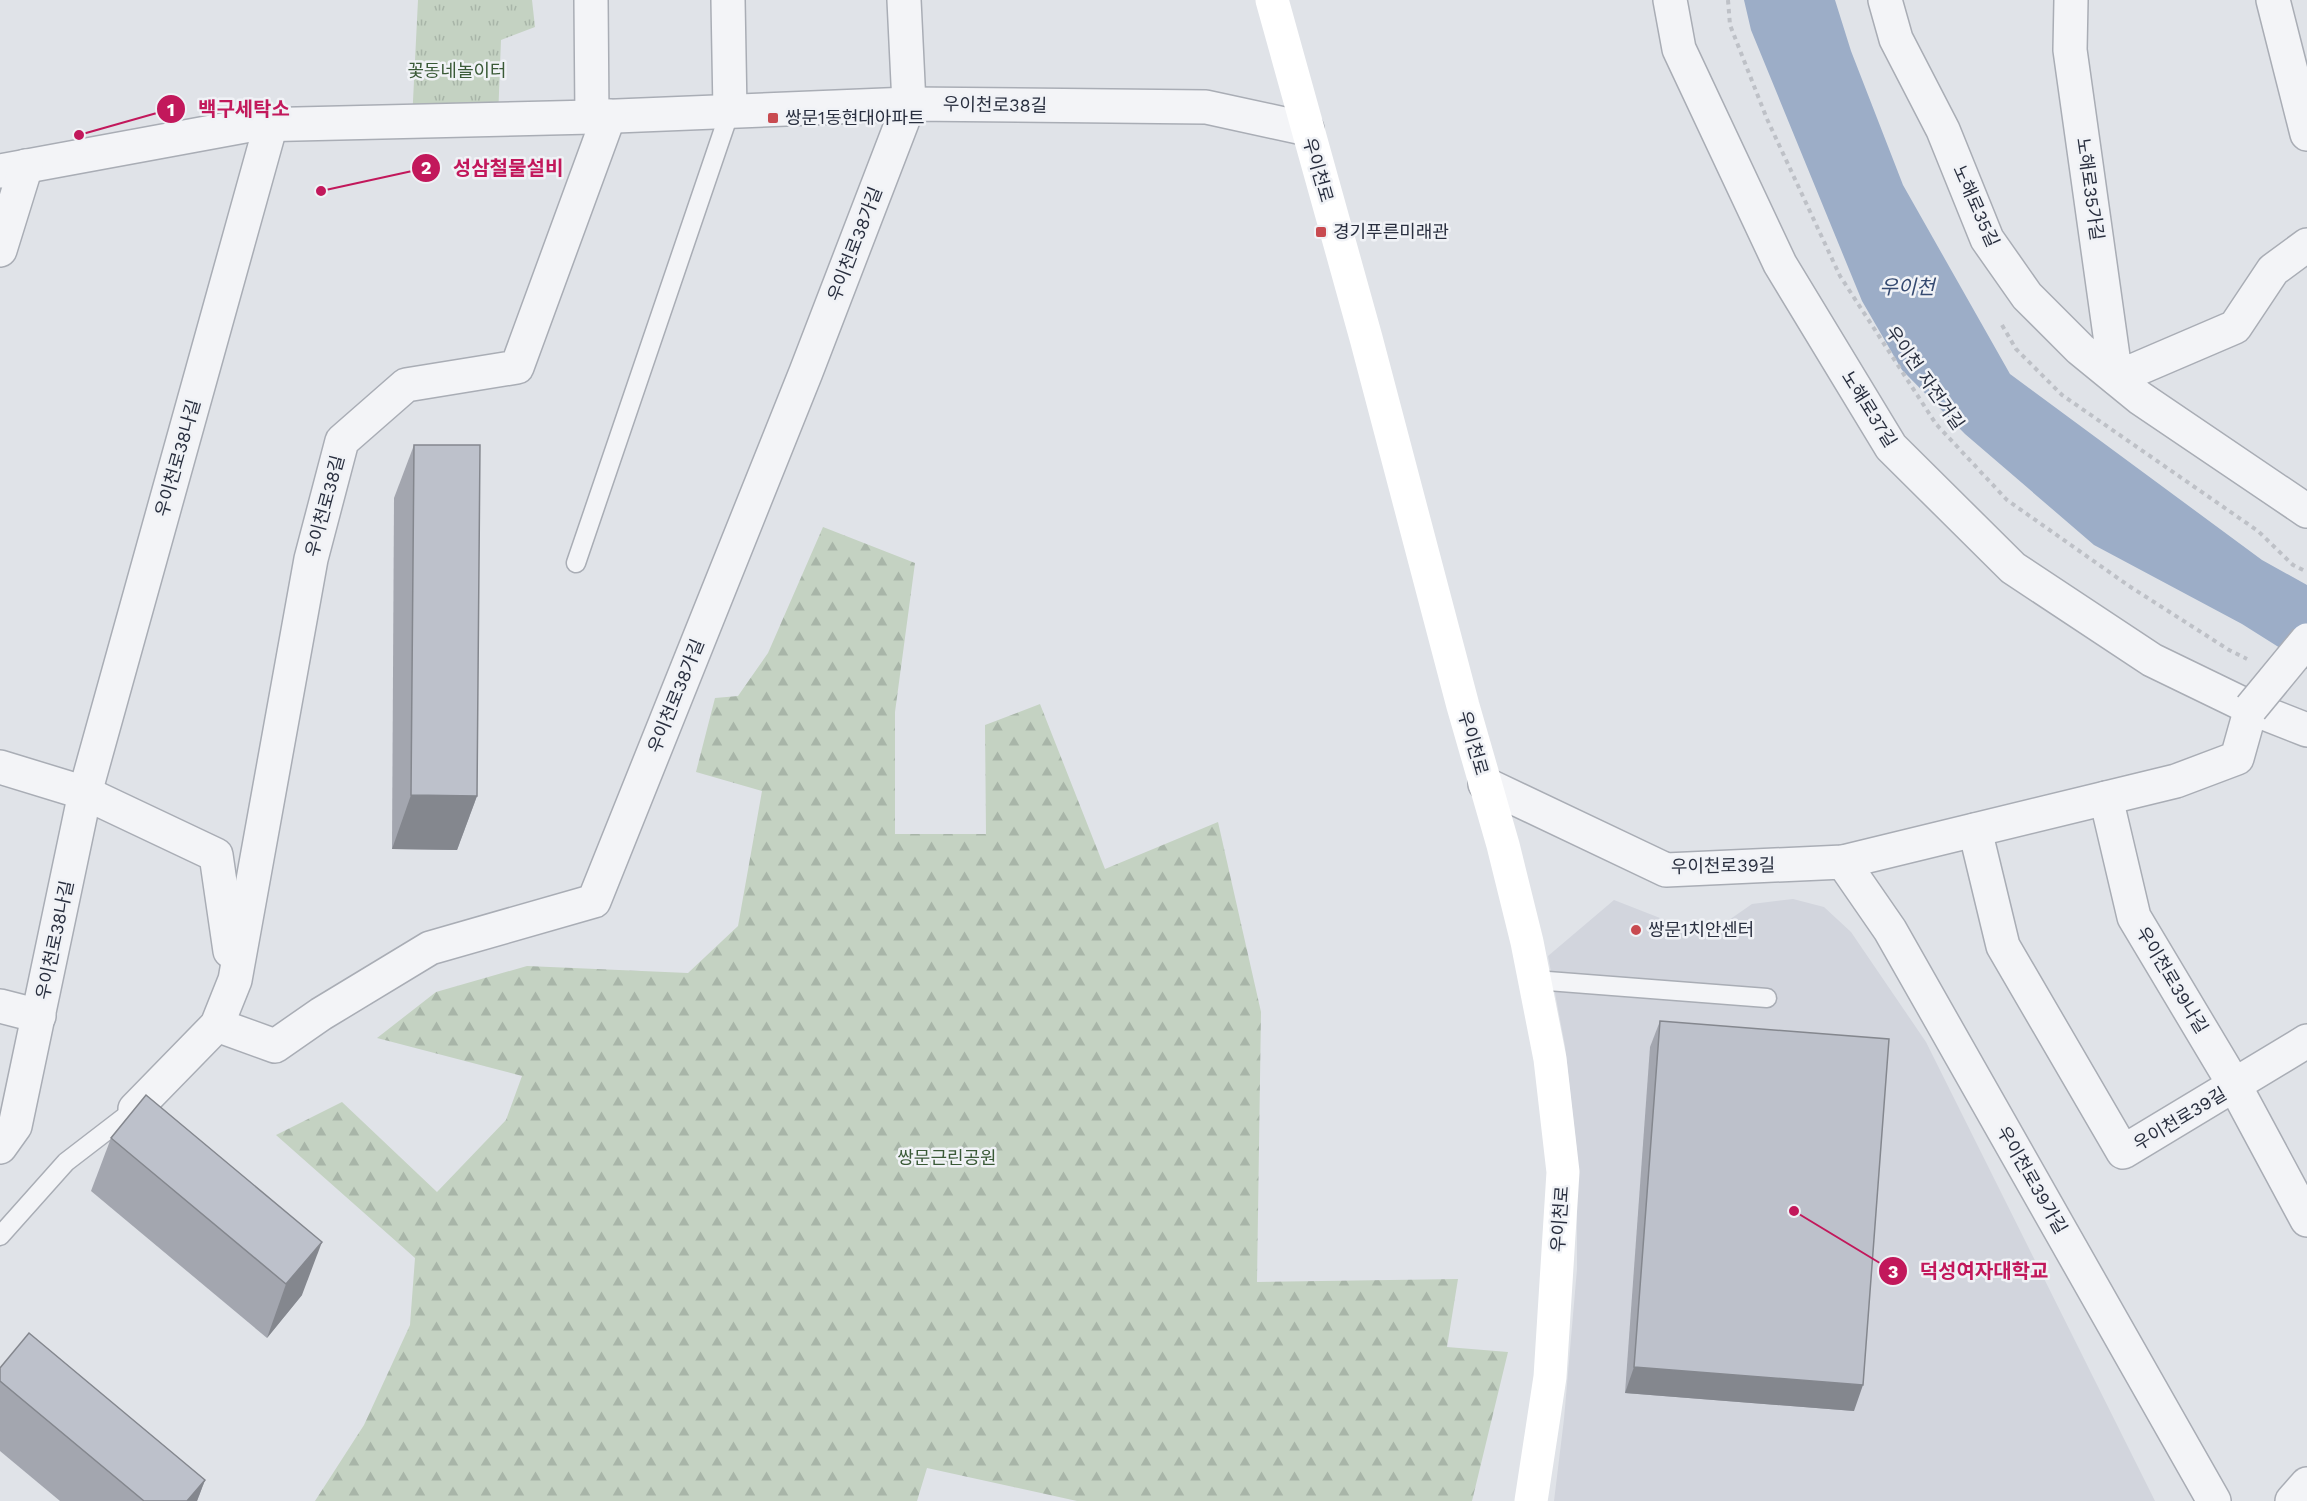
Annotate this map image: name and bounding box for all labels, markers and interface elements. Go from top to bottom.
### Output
park label: 꽃동네놀이터 [407,60,507,81]
callout: 백구세탁소 [156,90,302,128]
street label: 우이천로38길 [943,93,1047,116]
text: 백구세탁소 [198,97,290,121]
text: 1 [167,99,175,120]
place label: 쌍문1동현대아파트 [785,107,925,128]
marker: 쌍문1동현대아파트 [766,111,780,125]
street label: 우이천로 [1299,135,1338,205]
street label: 노해로35가길 [2073,136,2108,242]
callout: 성삼철물설비 [411,149,575,187]
text: 성삼철물설비 [453,156,563,180]
text: 2 [421,157,431,178]
street label: 노해로35길 [1949,162,2004,250]
street label: 우이천로38가길 [823,184,886,304]
place label: 경기푸른미래관 [1333,221,1449,242]
marker: 경기푸른미래관 [1314,225,1328,239]
water label: 우이천 [1879,275,1937,299]
street label: 우이천 자전거길 [1882,322,1969,434]
street label: 노해로37길 [1838,367,1901,451]
street label: 우이천로38나길 [151,397,204,519]
street label: 우이천로38길 [301,453,348,559]
street label: 우이천로38가길 [643,636,708,756]
street label: 우이천로 [1454,708,1493,778]
street label: 우이천로39길 [1671,854,1775,877]
street label: 우이천로38나길 [32,879,77,1001]
place label: 쌍문1치안센터 [1648,919,1754,940]
street label: 우이천로39나길 [2132,922,2213,1037]
marker: 쌍문1치안센터 [1629,923,1643,937]
street label: 우이천로39길 [2130,1083,2230,1154]
street label: 우이천로39가길 [1993,1122,2072,1237]
park label: 쌍문근린공원 [897,1147,997,1168]
street label: 우이천로 [1547,1185,1572,1253]
callout: 덕성여자대학교 [1878,1252,2061,1290]
text: 덕성여자대학교 [1920,1259,2048,1283]
text: 3 [1888,1261,1898,1282]

